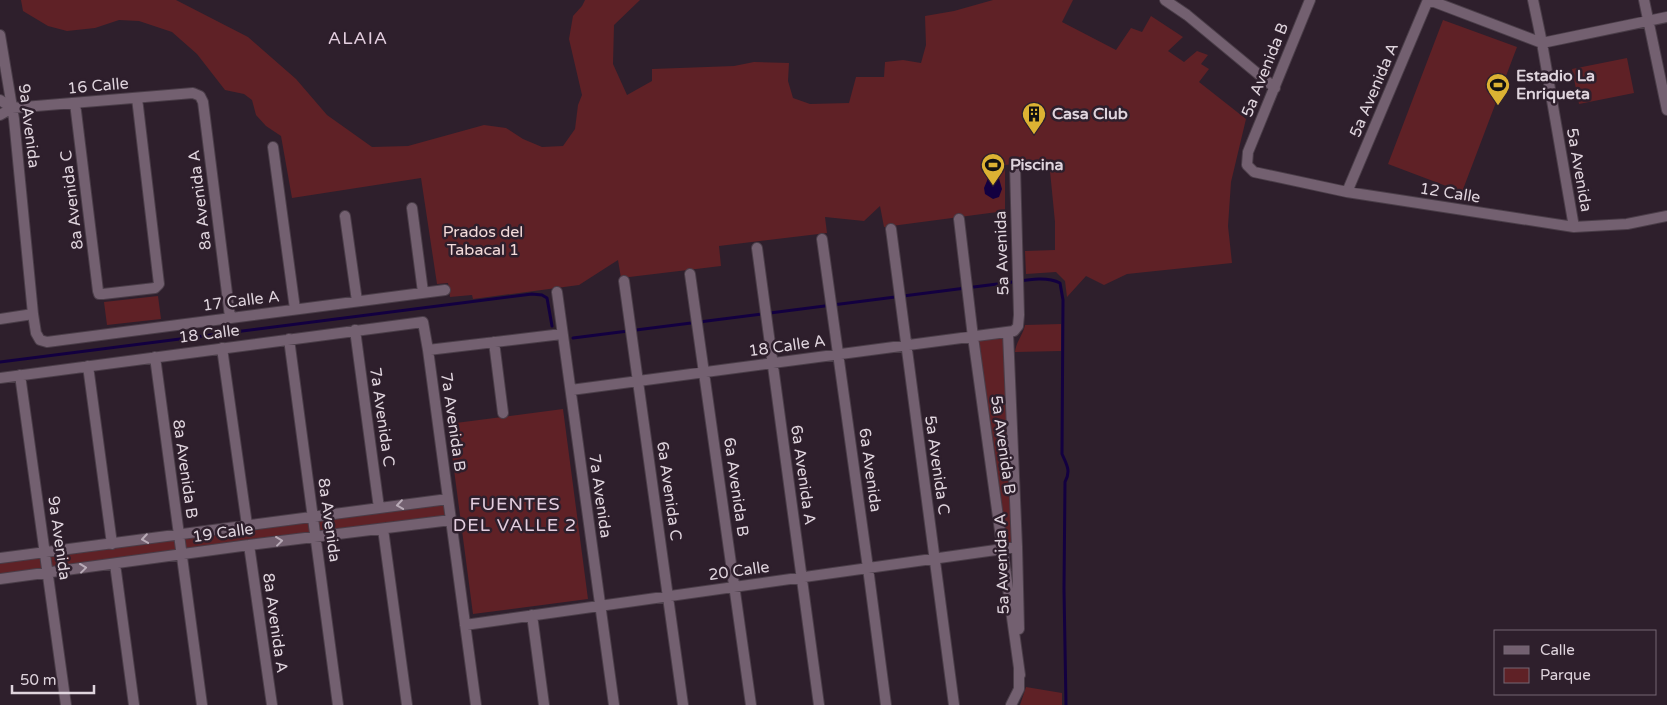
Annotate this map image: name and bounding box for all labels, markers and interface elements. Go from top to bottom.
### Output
street label: 5a Avenida B [1237,20,1293,120]
district label: ALAIA [328,27,388,49]
street label: 5a Avenida A [1345,40,1403,140]
place label: Estadio La Enriqueta [1516,66,1595,104]
sports icon: Estadio La Enriqueta [1485,72,1511,106]
street label: 16 Calle [67,73,129,99]
street label: 9a Avenida [14,83,44,169]
building icon: Casa Club [1021,101,1047,135]
place label: Casa Club [1052,104,1128,124]
street label: 5a Avenida [1562,127,1596,213]
street label: 8a Avenida C [56,149,88,251]
street label: 8a Avenida A [184,149,216,251]
sports icon: Piscina [980,152,1006,186]
place label: Piscina [1010,155,1064,175]
street label: 12 Calle [1418,178,1482,208]
street label: 5a Avenida [991,210,1013,296]
park label: Prados del Tabacal 1 [443,222,523,260]
street label: 17 Calle A [201,286,281,316]
street label: 18 Calle [177,320,241,348]
street label: 18 Calle A [747,331,827,361]
street label: 7a Avenida C [365,366,399,468]
street label: 7a Avenida B [436,371,470,473]
street label: 5a Avenida B [986,394,1020,496]
street label: 5a Avenida C [920,414,954,516]
street label: 8a Avenida B [168,418,202,520]
street label: 6a Avenida A [786,424,820,526]
street label: 6a Avenida [854,427,886,513]
street label: 6a Avenida B [719,436,753,538]
street label: 6a Avenida C [652,440,686,542]
street label: 7a Avenida [584,453,616,539]
street label: 8a Avenida [313,477,345,563]
district label: FUENTES DEL VALLE 2 [453,493,577,536]
street label: 9a Avenida [43,495,75,581]
one-way arrow [395,499,403,510]
street label: 5a Avenida A [990,513,1014,615]
street label: 19 Calle [191,519,255,547]
one-way arrow [141,533,149,544]
one-way arrow [275,536,283,547]
street label: 20 Calle [707,557,771,585]
one-way arrow [79,563,87,574]
street label: 8a Avenida A [258,572,292,674]
legend [1494,630,1657,695]
text: Calle [1540,641,1575,659]
scale bar [12,662,95,694]
text: Parque [1540,666,1591,684]
text: 50 m [20,671,57,689]

